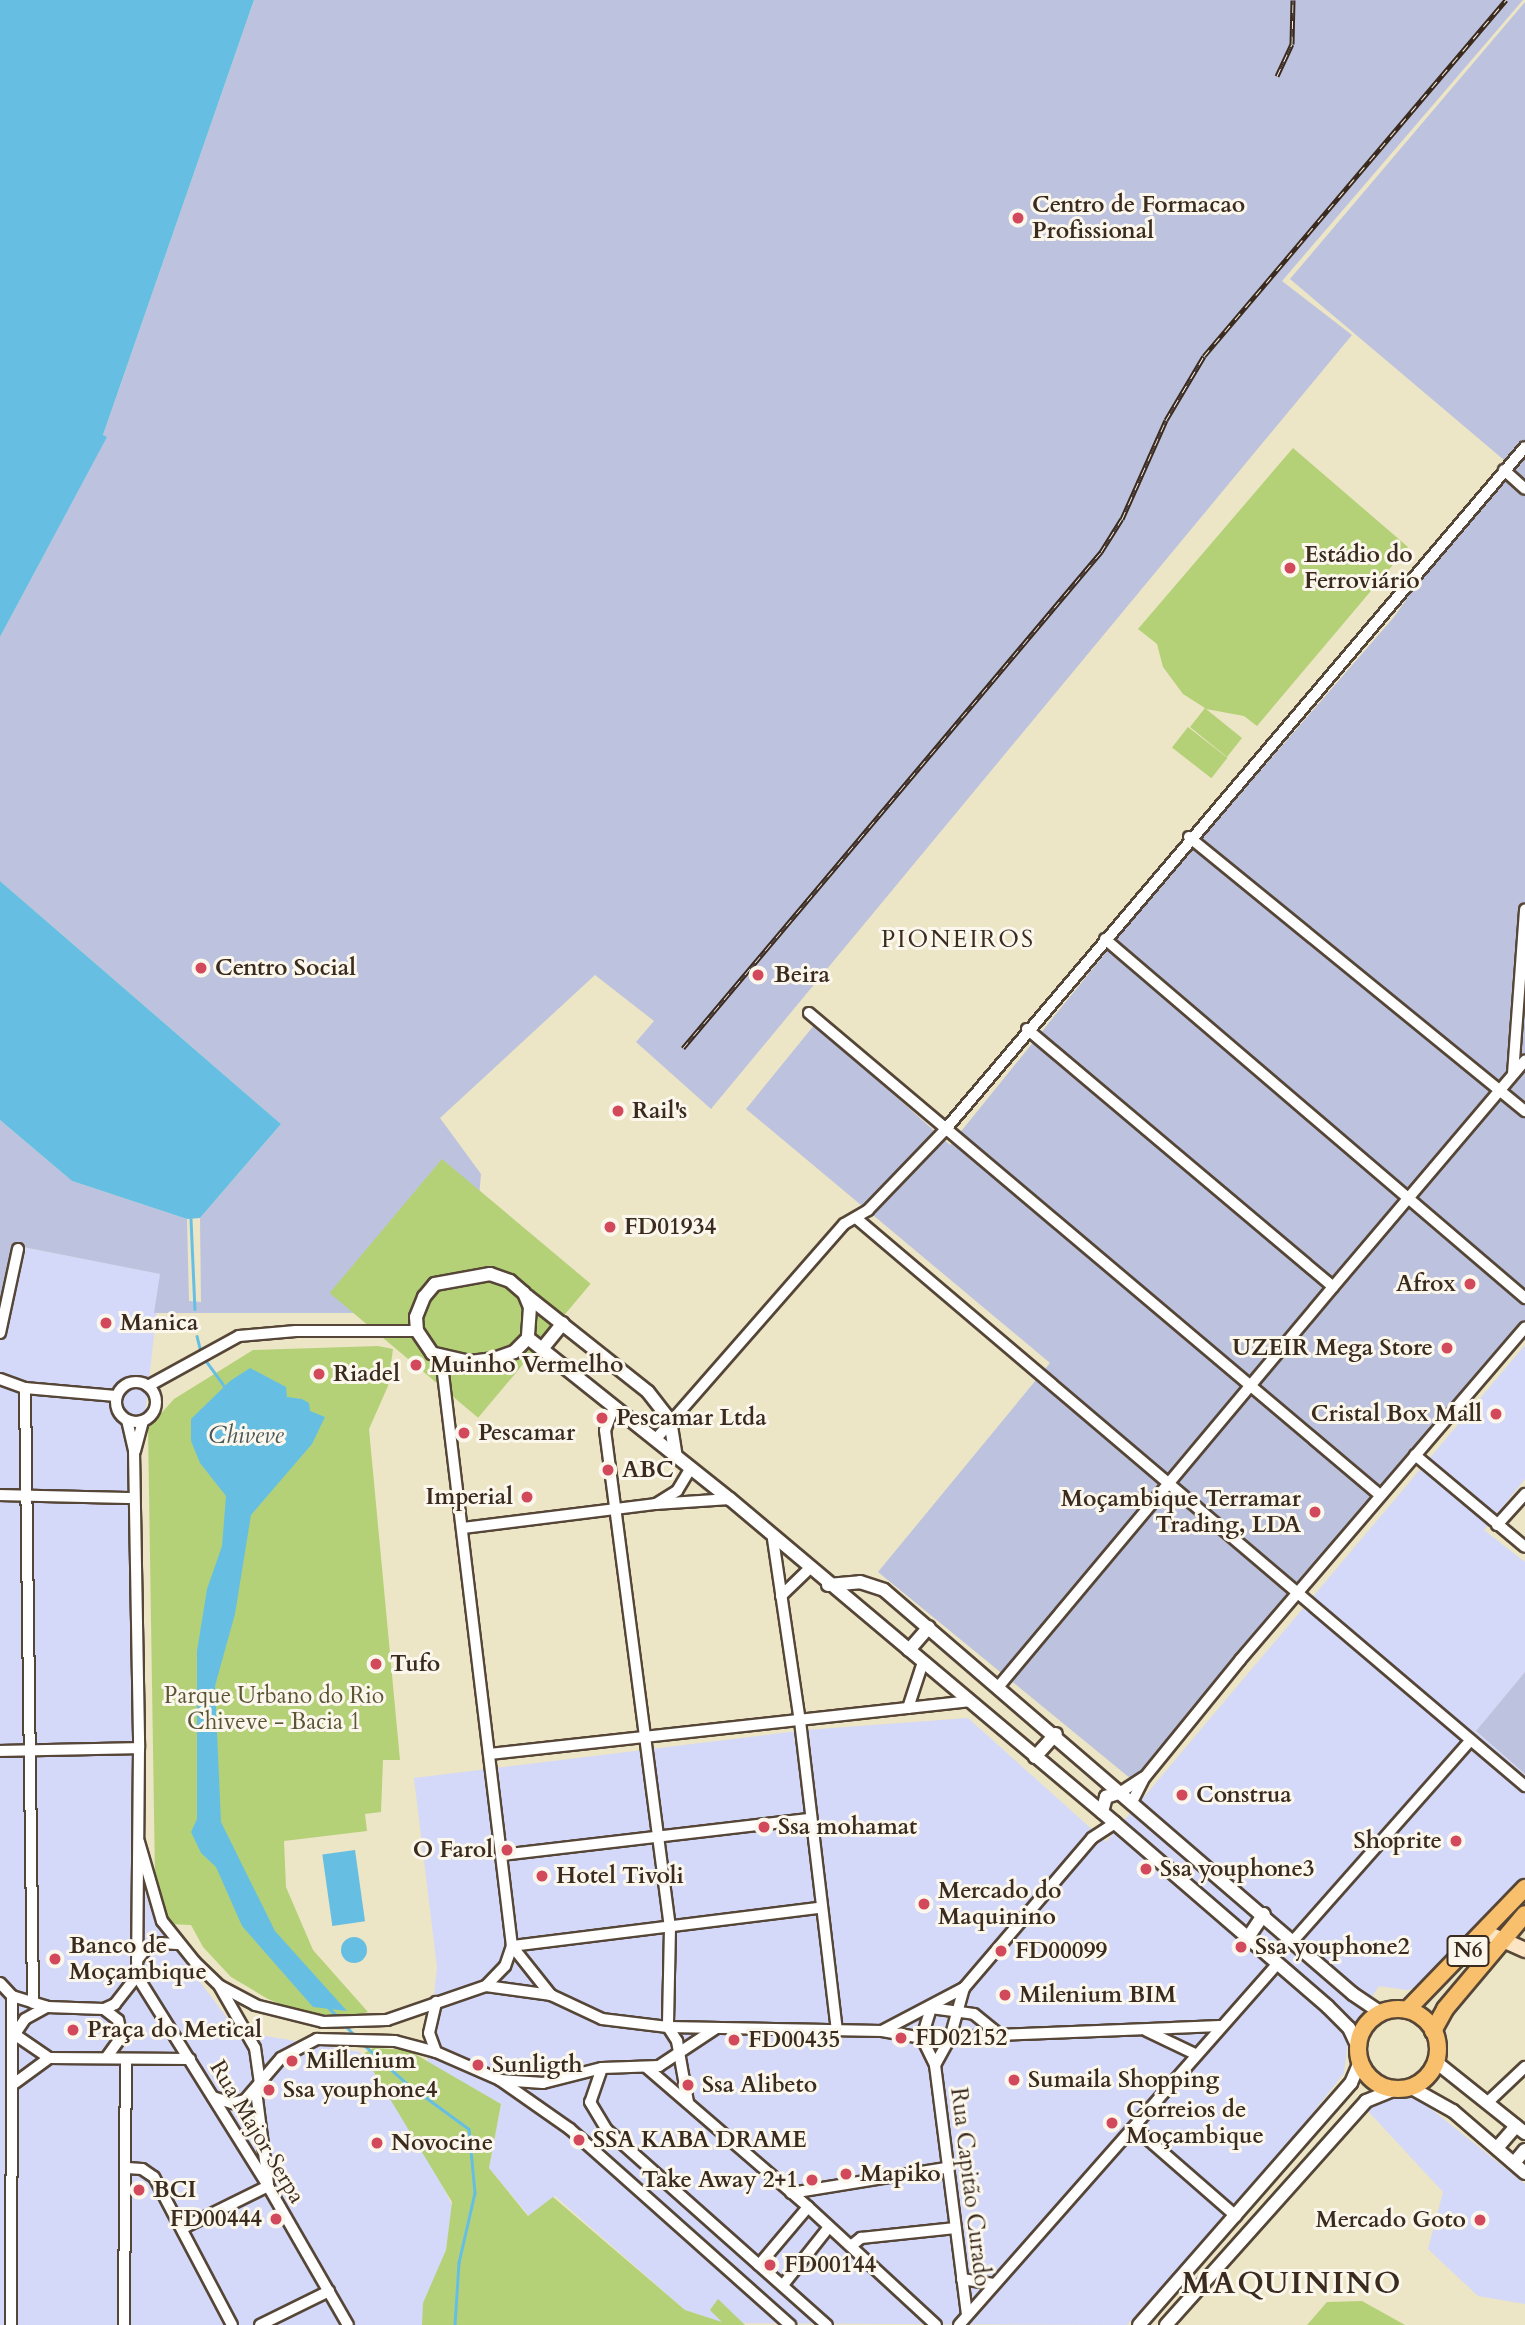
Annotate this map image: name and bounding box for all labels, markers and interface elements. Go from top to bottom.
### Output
place label: Centro de Formacao Profissional [1032,191,1245,245]
marker: Centro de Formacao Profissional [1010,210,1026,226]
place label: Estádio do Ferroviário [1304,541,1420,595]
marker: Estádio do Ferroviário [1282,560,1298,576]
district label: PIONEIROS [882,926,1034,954]
place label: Centro Social [215,954,356,982]
marker: Centro Social [193,960,209,976]
place label: Beira [774,961,830,989]
marker: Beira [748,965,768,985]
place label: Rail's [632,1097,687,1125]
marker: Rail's [610,1103,626,1119]
place label: FD01934 [624,1213,716,1241]
marker: FD01934 [602,1219,618,1235]
place label: Afrox [1396,1270,1456,1298]
marker: Afrox [1462,1276,1478,1292]
place label: Manica [120,1309,198,1337]
marker: Manica [98,1315,114,1331]
place label: UZEIR Mega Store [1232,1334,1433,1362]
marker: UZEIR Mega Store [1439,1340,1455,1356]
place label: Muinho Vermelho [430,1351,623,1379]
marker: Muinho Vermelho [408,1357,424,1373]
place label: Riadel [333,1360,400,1388]
marker: Riadel [311,1366,327,1382]
place label: Cristal Box Mall [1311,1400,1482,1428]
place label: Pescamar Ltda [616,1404,767,1432]
marker: Cristal Box Mall [1488,1406,1504,1422]
marker: Pescamar Ltda [594,1410,610,1426]
place label: Pescamar [478,1419,575,1447]
water label: Chiveve [208,1422,284,1450]
marker: Pescamar [456,1425,472,1441]
place label: ABC [622,1456,674,1484]
marker: ABC [600,1462,616,1478]
place label: Imperial [425,1483,513,1511]
place label: Moçambique Terramar Trading, LDA [1061,1485,1301,1539]
marker: Imperial [519,1489,535,1505]
marker: Moçambique Terramar Trading, LDA [1307,1504,1323,1520]
place label: Tufo [390,1650,440,1678]
marker: Tufo [368,1656,384,1672]
park label: Parque Urbano do Rio Chiveve - Bacia 1 [164,1682,384,1736]
place label: Construa [1196,1781,1292,1809]
marker: Construa [1174,1787,1190,1803]
place label: Ssa mohamat [778,1813,917,1841]
marker: Ssa mohamat [756,1819,772,1835]
place label: Shoprite [1354,1827,1442,1855]
marker: Shoprite [1448,1833,1464,1849]
place label: O Farol [413,1836,493,1864]
marker: O Farol [499,1842,515,1858]
place label: Ssa youphone3 [1160,1855,1315,1883]
marker: Ssa youphone3 [1138,1861,1154,1877]
place label: Hotel Tivoli [556,1862,684,1890]
marker: Hotel Tivoli [534,1868,550,1884]
place label: Mercado do Maquinino [938,1877,1061,1931]
marker: Mercado do Maquinino [916,1896,932,1912]
place label: Banco de Moçambique [69,1932,207,1986]
place label: Ssa youphone2 [1255,1933,1410,1961]
road number: N6 [1445,1934,1491,1968]
place label: FD00099 [1015,1937,1107,1965]
marker: Ssa youphone2 [1233,1939,1249,1955]
marker: FD00099 [993,1943,1009,1959]
marker: Banco de Moçambique [47,1951,63,1967]
place label: Milenium BIM [1019,1981,1176,2009]
marker: Milenium BIM [997,1987,1013,2003]
place label: Praça do Metical [87,2016,262,2044]
marker: Praça do Metical [65,2022,81,2038]
place label: FD02152 [915,2024,1007,2052]
place label: FD00435 [748,2026,840,2054]
marker: FD02152 [893,2030,909,2046]
marker: FD00435 [726,2032,742,2048]
place label: Millenium [306,2047,416,2075]
place label: Sunligth [492,2051,583,2079]
marker: Millenium [284,2053,300,2069]
street label: Rua Major Serpa [203,2055,311,2209]
marker: Sunligth [470,2057,486,2073]
place label: Sumaila Shopping [1028,2066,1219,2094]
place label: Ssa Alibeto [702,2071,817,2099]
marker: Sumaila Shopping [1006,2072,1022,2088]
place label: Ssa youphone4 [283,2076,438,2104]
marker: Ssa Alibeto [680,2077,696,2093]
marker: Ssa youphone4 [261,2082,277,2098]
street label: Rua Capitão Curado [944,2086,996,2288]
place label: Correios de Moçambique [1126,2096,1264,2150]
marker: Correios de Moçambique [1104,2115,1120,2131]
place label: SSA KABA DRAME [593,2126,807,2154]
place label: Novocine [391,2129,493,2157]
marker: SSA KABA DRAME [571,2132,587,2148]
marker: Novocine [369,2135,385,2151]
place label: Mapiko [860,2160,941,2188]
place label: Take Away 2+1 [642,2166,798,2194]
marker: Mapiko [838,2166,854,2182]
marker: Take Away 2+1 [804,2172,820,2188]
place label: BCI [153,2176,196,2204]
marker: BCI [131,2182,147,2198]
place label: FD00444 [170,2205,262,2233]
place label: Mercado Goto [1315,2206,1466,2234]
marker: FD00444 [268,2211,284,2227]
marker: Mercado Goto [1472,2212,1488,2228]
place label: FD00144 [784,2251,876,2279]
marker: FD00144 [762,2257,778,2273]
district label: MAQUININO [1183,2266,1401,2302]

